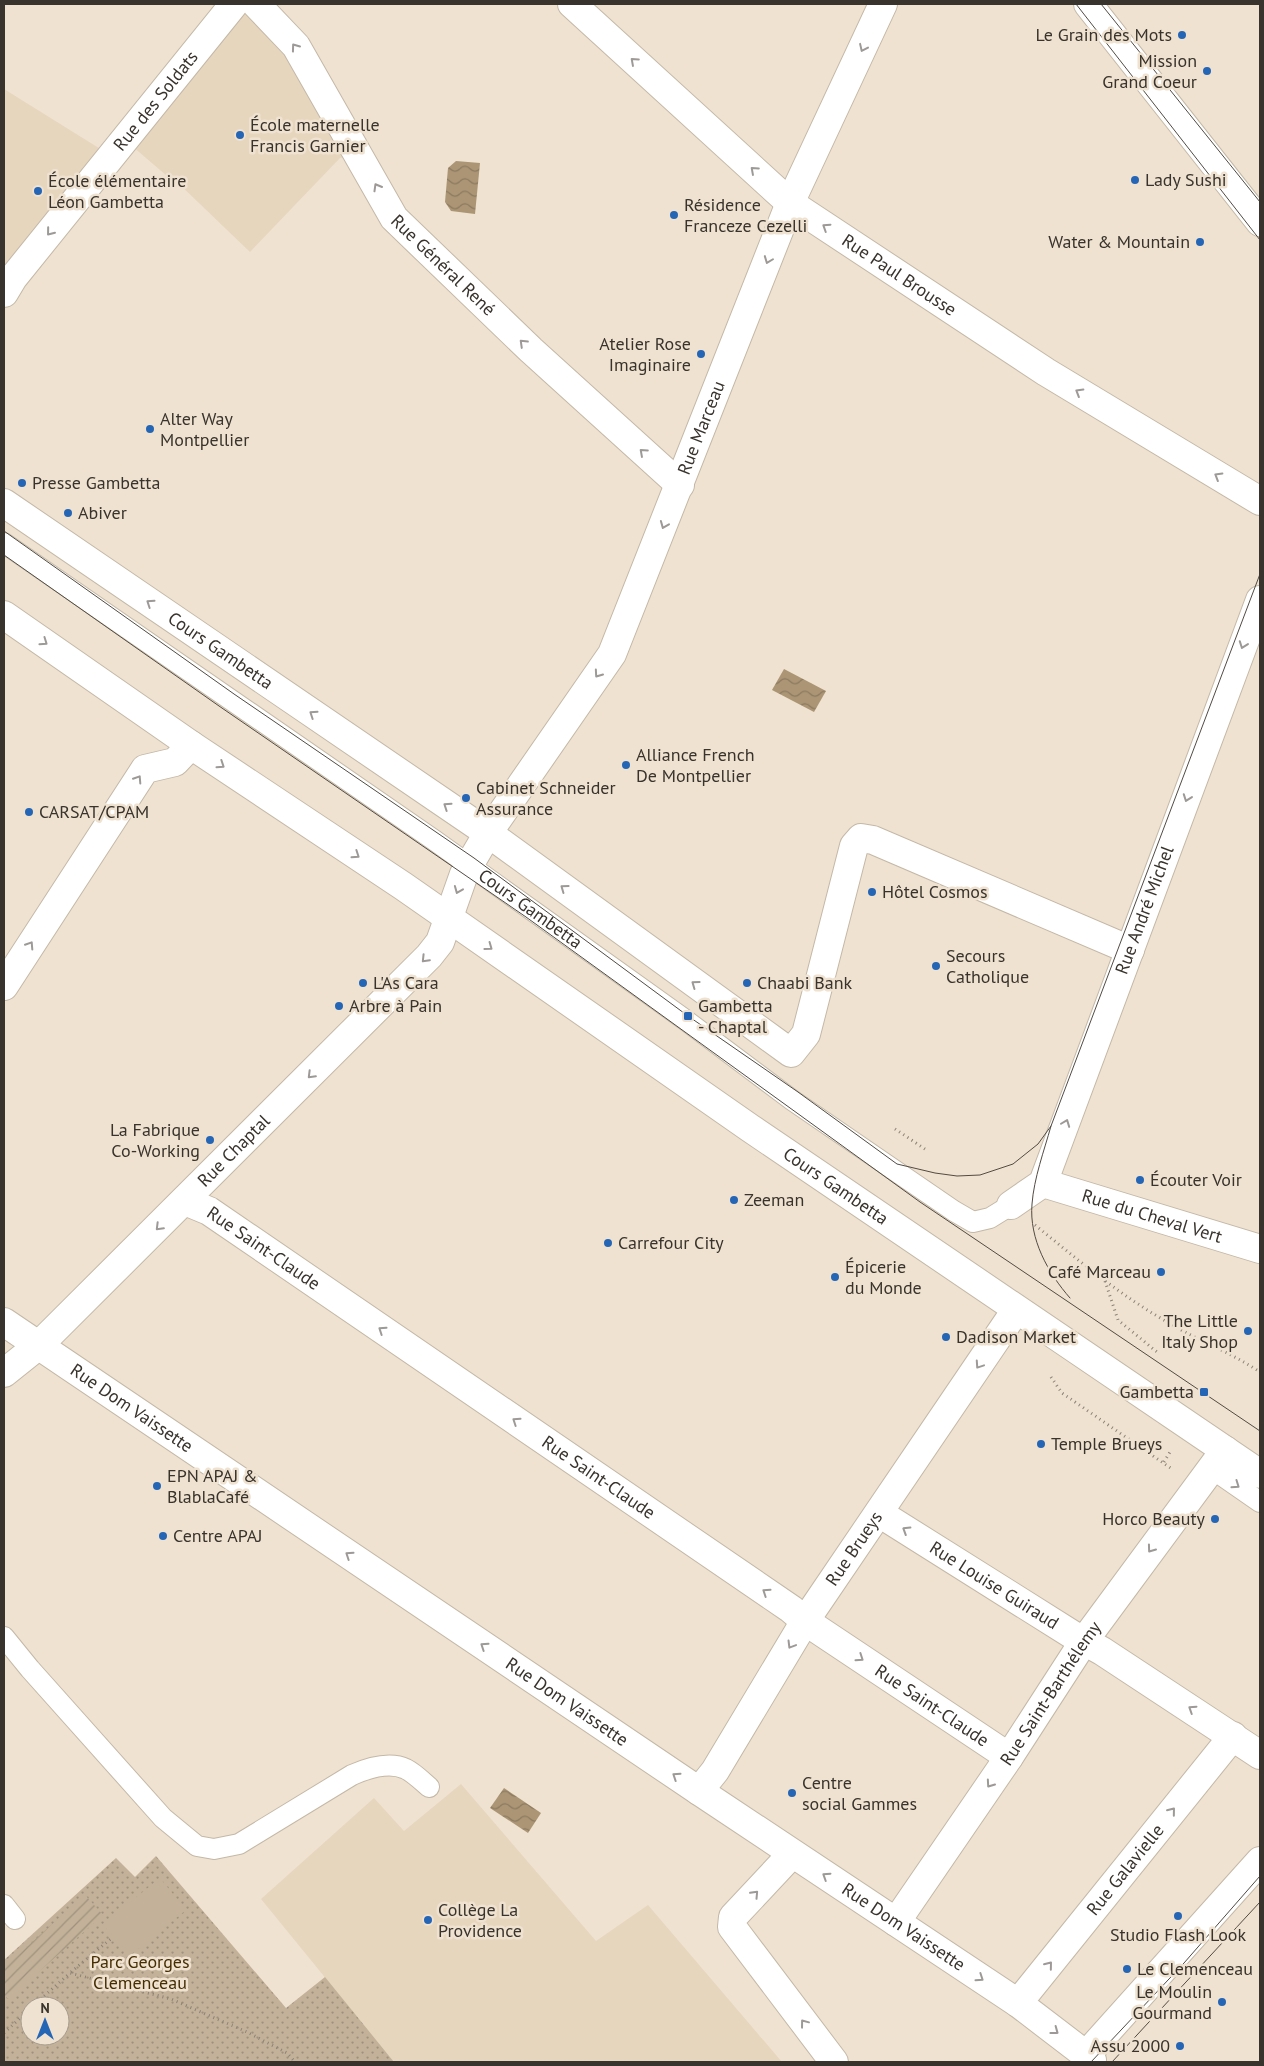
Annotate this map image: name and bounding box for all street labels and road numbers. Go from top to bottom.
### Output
street label: Rue des Soldats [108,46,203,155]
street label: Rue Général René [386,209,501,321]
street label: Rue Paul Brousse [838,229,961,321]
street label: Rue Marceau [672,377,730,478]
street label: Cours Gambetta [164,606,278,694]
street label: Rue André Michel [1110,842,1179,977]
street label: Cours Gambetta [474,864,587,953]
street label: Rue Chaptal [192,1109,275,1191]
street label: Cours Gambetta [779,1142,893,1230]
street label: Rue du Cheval Vert [1079,1184,1225,1248]
street label: Rue Saint-Claude [203,1201,325,1295]
street label: Rue Dom Vaissette [66,1358,198,1457]
street label: Rue Saint-Claude [538,1430,660,1524]
street label: Rue Brueys [820,1507,887,1590]
street label: Rue Louise Guiraud [926,1536,1063,1634]
street label: Rue Saint-Barthélemy [995,1616,1106,1770]
street label: Rue Dom Vaissette [501,1652,633,1751]
street label: Rue Saint-Claude [871,1659,994,1751]
street label: Rue Galavielle [1081,1819,1169,1920]
street label: Rue Dom Vaissette [838,1877,970,1976]

